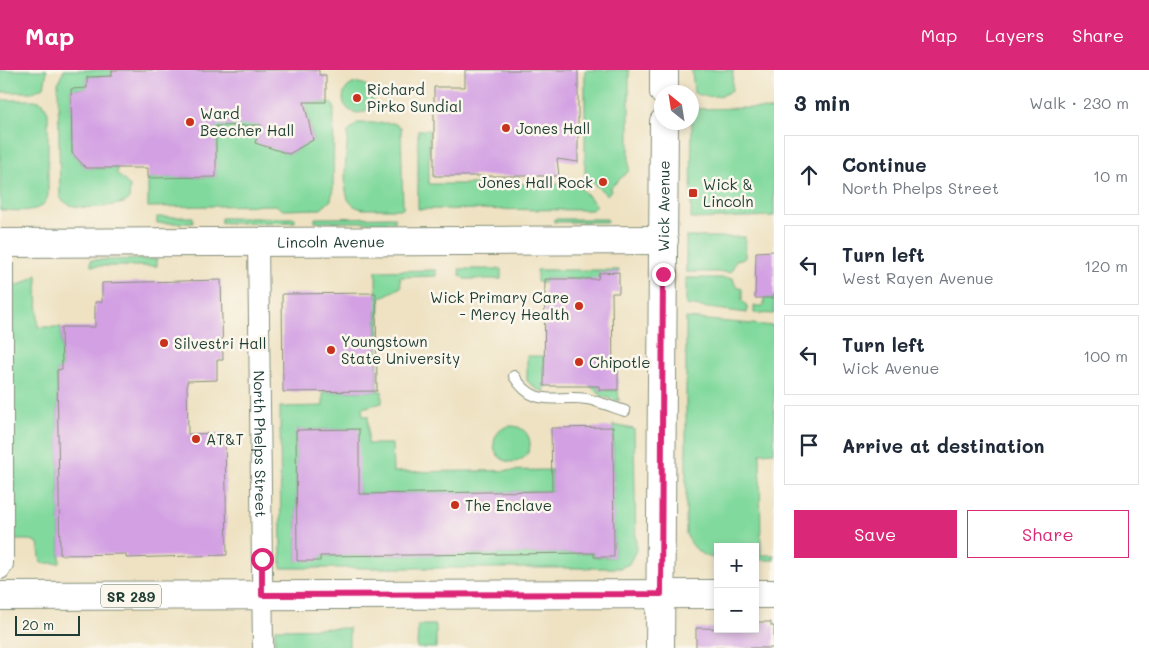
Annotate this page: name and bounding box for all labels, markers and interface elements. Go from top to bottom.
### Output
text: Map [25,20,74,51]
text: Map [921,23,957,47]
text: Layers [985,23,1044,47]
text: Share [1072,23,1124,47]
place label: Richard Pirko Sundial [367,79,462,116]
north arrow [654,85,699,130]
text: 3 min [794,89,850,116]
marker: Richard Pirko Sundial [351,92,363,104]
text: Walk · 230 m [1029,92,1129,113]
place label: Ward Beecher Hall [200,103,294,140]
marker: Ward Beecher Hall [184,116,196,128]
place label: Jones Hall [516,118,590,138]
marker: Jones Hall [500,122,512,134]
text: Continue [842,152,927,177]
street label: Wick Avenue [653,160,674,252]
icon: ahead [795,161,823,189]
text: 10 m [1093,165,1128,186]
place label: Jones Hall Rock [479,172,593,192]
place label: Wick & Lincoln [703,174,754,211]
marker: Jones Hall Rock [597,176,609,188]
text: North Phelps Street [842,177,999,198]
marker: Wick & Lincoln [687,187,699,199]
street label: Lincoln Avenue [277,231,385,252]
text: Turn left [842,242,925,267]
icon: left [795,251,823,279]
text: 120 m [1084,255,1128,276]
route end [652,263,675,286]
text: West Rayen Avenue [842,267,994,288]
place label: Wick Primary Care - Mercy Health [430,287,569,324]
marker: Wick Primary Care - Mercy Health [573,300,585,312]
place label: Youngstown State University [341,331,460,368]
text: Turn left [842,332,925,357]
place label: Silvestri Hall [174,333,266,353]
marker: Silvestri Hall [158,337,170,349]
icon: left [795,341,823,369]
marker: Youngstown State University [325,344,337,356]
text: 100 m [1083,345,1128,366]
place label: Chipotle [589,352,651,372]
marker: Chipotle [573,356,585,368]
text: Wick Avenue [842,357,939,378]
street label: North Phelps Street [250,370,271,518]
place label: AT&T [206,429,244,449]
icon: arrive [795,431,823,459]
marker: AT&T [190,433,202,445]
text: Arrive at destination [842,433,1045,458]
place label: The Enclave [465,495,552,515]
marker: The Enclave [449,499,461,511]
button: Save [794,510,957,558]
button: Share [967,510,1129,558]
map controls [714,543,759,633]
button: + [714,543,759,588]
route start [251,548,274,571]
road number: SR 289 [101,584,161,608]
button: − [714,588,759,633]
scale bar [15,613,80,636]
text: 20 m [22,615,54,634]

